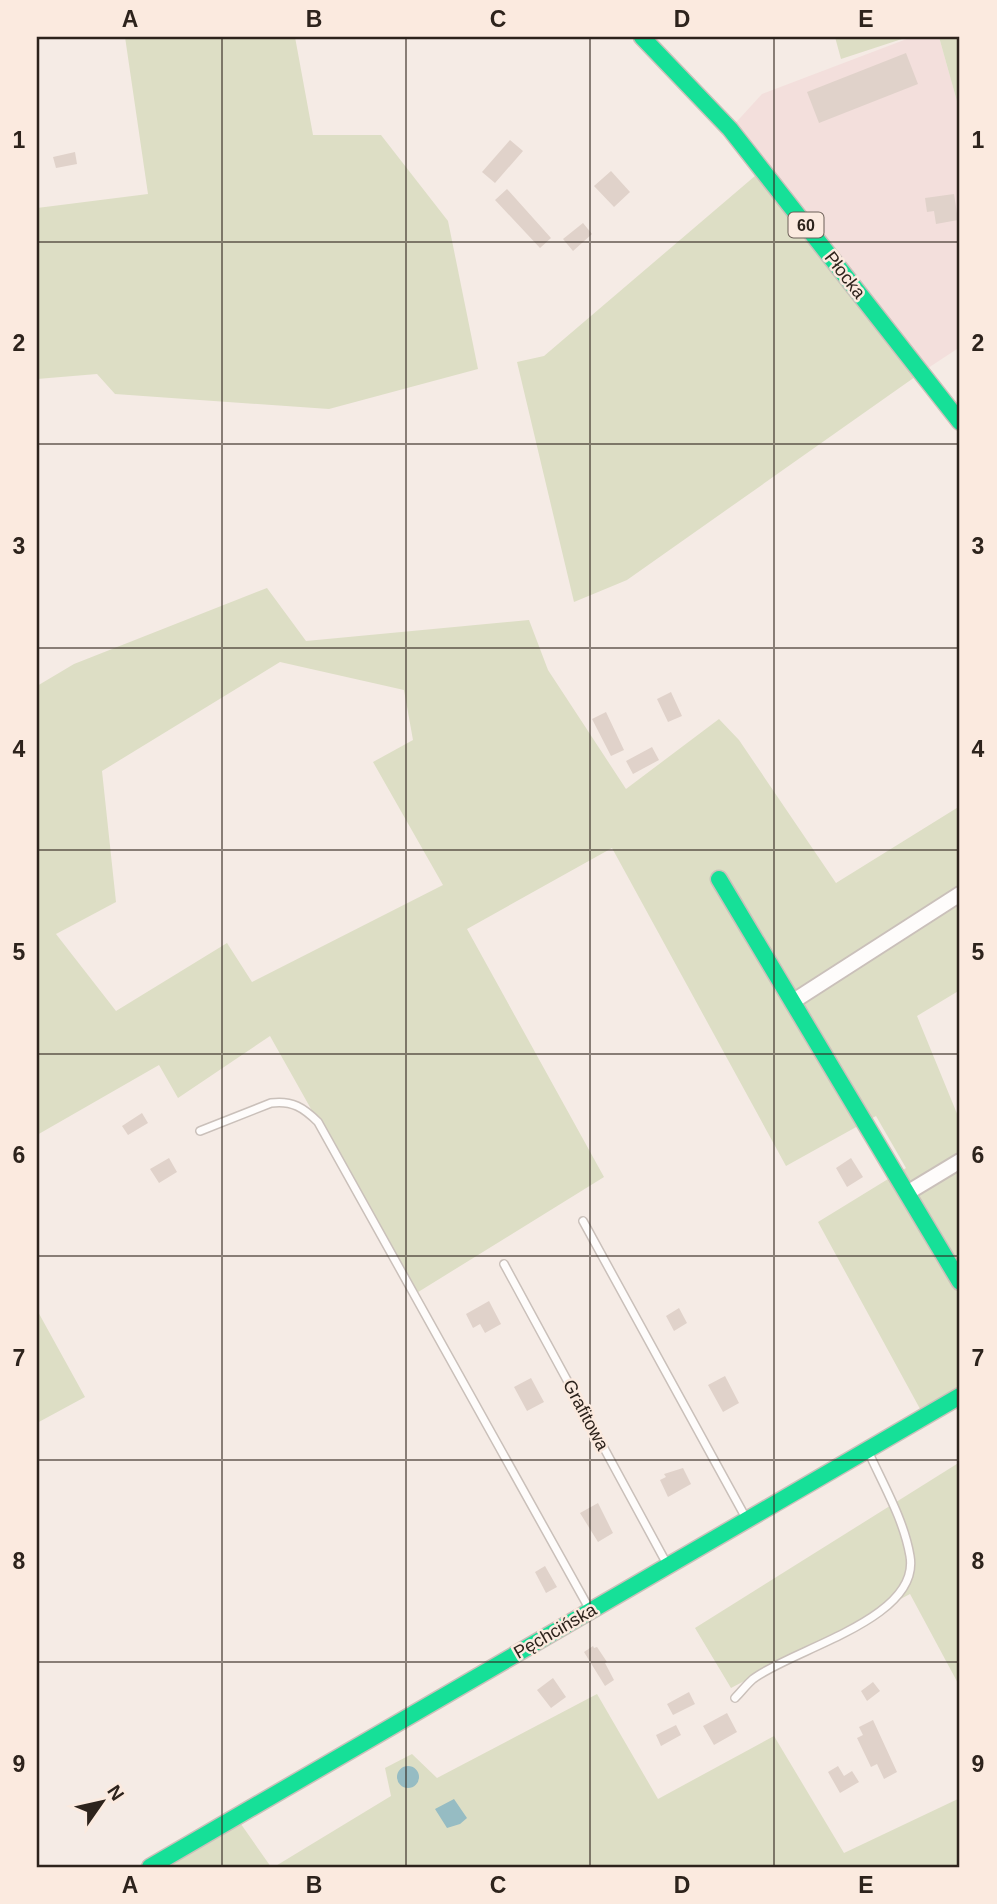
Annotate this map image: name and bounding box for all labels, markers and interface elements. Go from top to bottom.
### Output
text: A [122,6,138,32]
text: B [306,6,322,32]
text: C [490,6,506,32]
text: D [674,6,690,32]
text: E [858,6,874,32]
text: 1 [13,127,26,153]
text: 1 [972,127,985,153]
road number: 60 [788,213,824,238]
street label: Płocka [820,248,870,303]
text: 2 [13,330,25,356]
text: 2 [972,330,984,356]
text: 3 [13,533,25,559]
text: 3 [972,533,984,559]
text: 4 [13,736,26,762]
text: 4 [972,736,985,762]
text: 5 [13,939,26,965]
text: 5 [972,939,985,965]
text: 6 [13,1142,25,1168]
text: 6 [972,1142,984,1168]
text: 7 [13,1345,25,1371]
text: 7 [972,1345,984,1371]
street label: Grafitowa [559,1376,613,1455]
text: 8 [13,1548,26,1574]
text: 8 [972,1548,985,1574]
street label: Pęchcińska [510,1599,601,1663]
text: 9 [13,1751,25,1777]
text: 9 [972,1751,984,1777]
north arrow [66,1768,136,1838]
text: N [103,1781,128,1804]
text: A [122,1872,138,1898]
text: B [306,1872,322,1898]
text: C [490,1872,506,1898]
text: D [674,1872,690,1898]
text: E [858,1872,874,1898]

